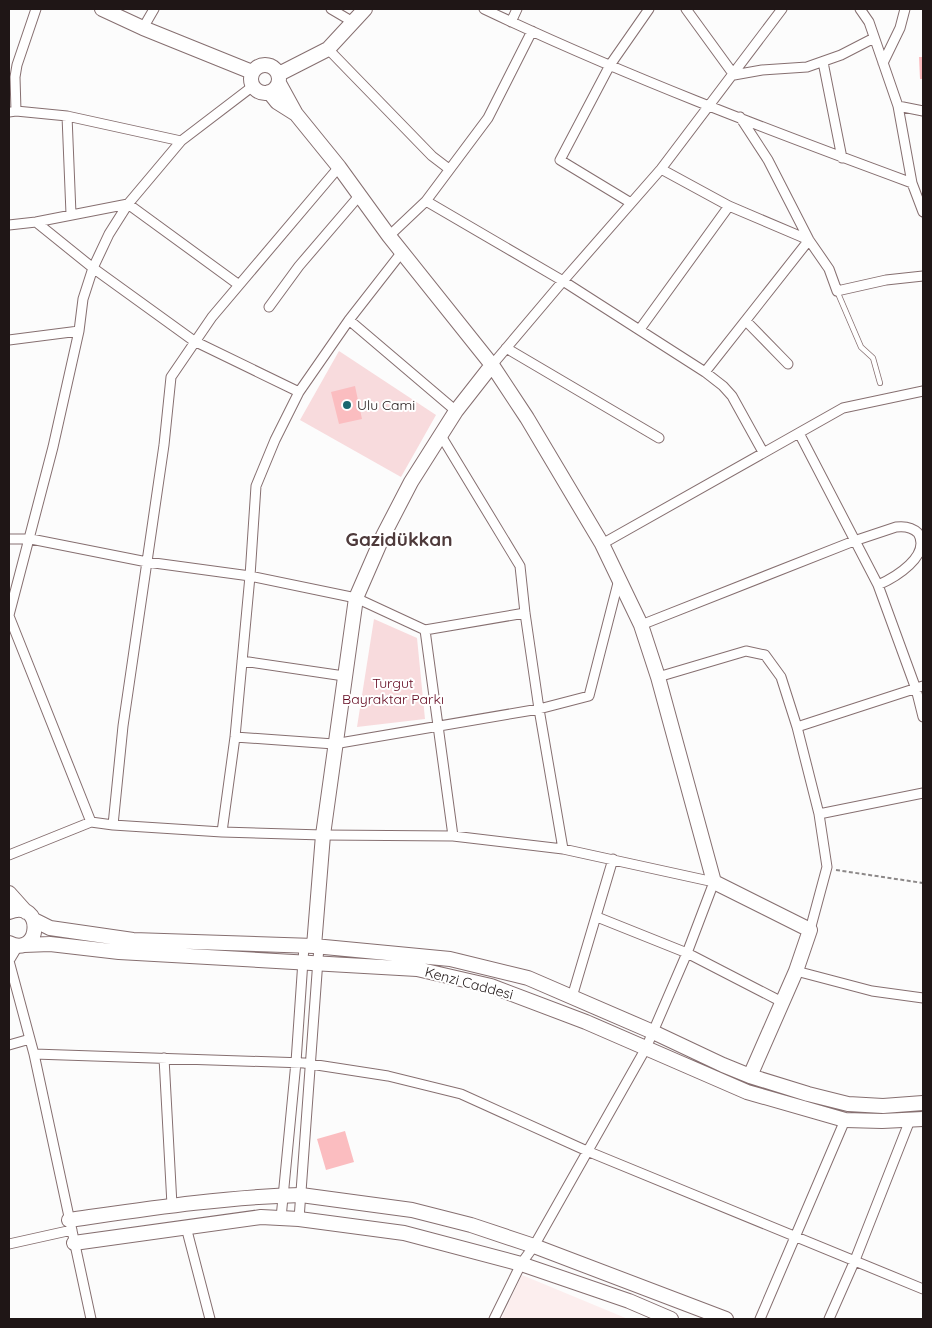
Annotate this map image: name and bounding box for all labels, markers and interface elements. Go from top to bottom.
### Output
place label: Ulu Cami [357,396,415,414]
marker: Ulu Cami [341,399,353,411]
district label: Gazidükkan [345,527,453,551]
park label: Turgut Bayraktar Parkı [342,674,444,708]
street label: Kenzi Caddesi [423,963,515,1003]

